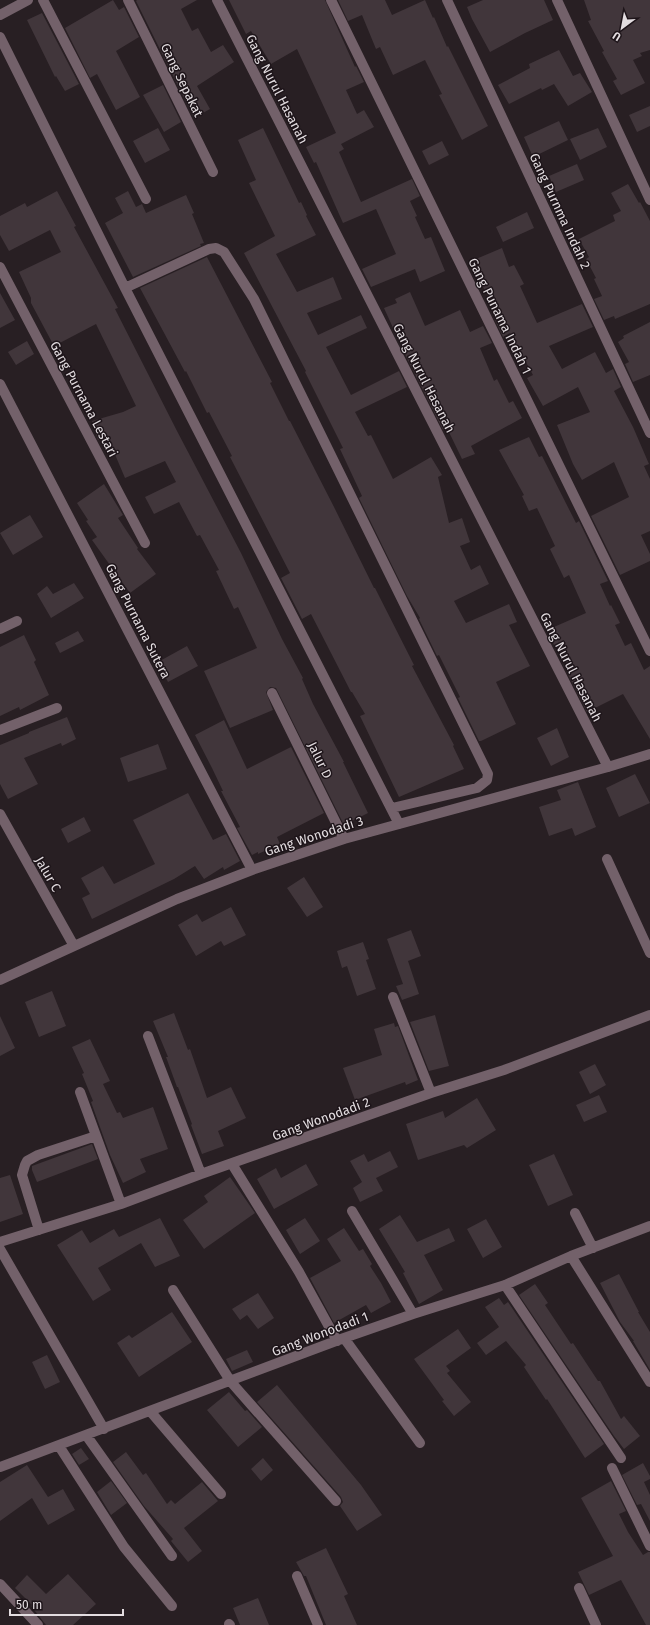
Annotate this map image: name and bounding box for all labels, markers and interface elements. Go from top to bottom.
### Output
north arrow [602,8,642,48]
text: U [610,29,623,43]
street label: Gang Nurul Hasanah [243,32,311,146]
street label: Gang Sepakat [158,41,206,120]
street label: Gang Purnma Indah 2 [527,151,593,271]
street label: Gang Punama Indah 1 [465,256,535,376]
street label: Gang Nurul Hasanah [390,321,458,435]
street label: Gang Purnama Lestari [47,339,121,459]
street label: Gang Purnama Sutera [102,561,174,681]
street label: Gang Nurul Hasanah [537,610,605,724]
street label: Jalur D [305,739,335,781]
street label: Gang Wonodadi 3 [263,813,365,859]
street label: Jalur C [32,854,64,895]
street label: Gang Wonodadi 2 [270,1094,372,1144]
street label: Gang Wonodadi 1 [270,1309,370,1359]
scale bar [10,1591,123,1617]
text: 50 m [16,1598,42,1612]

